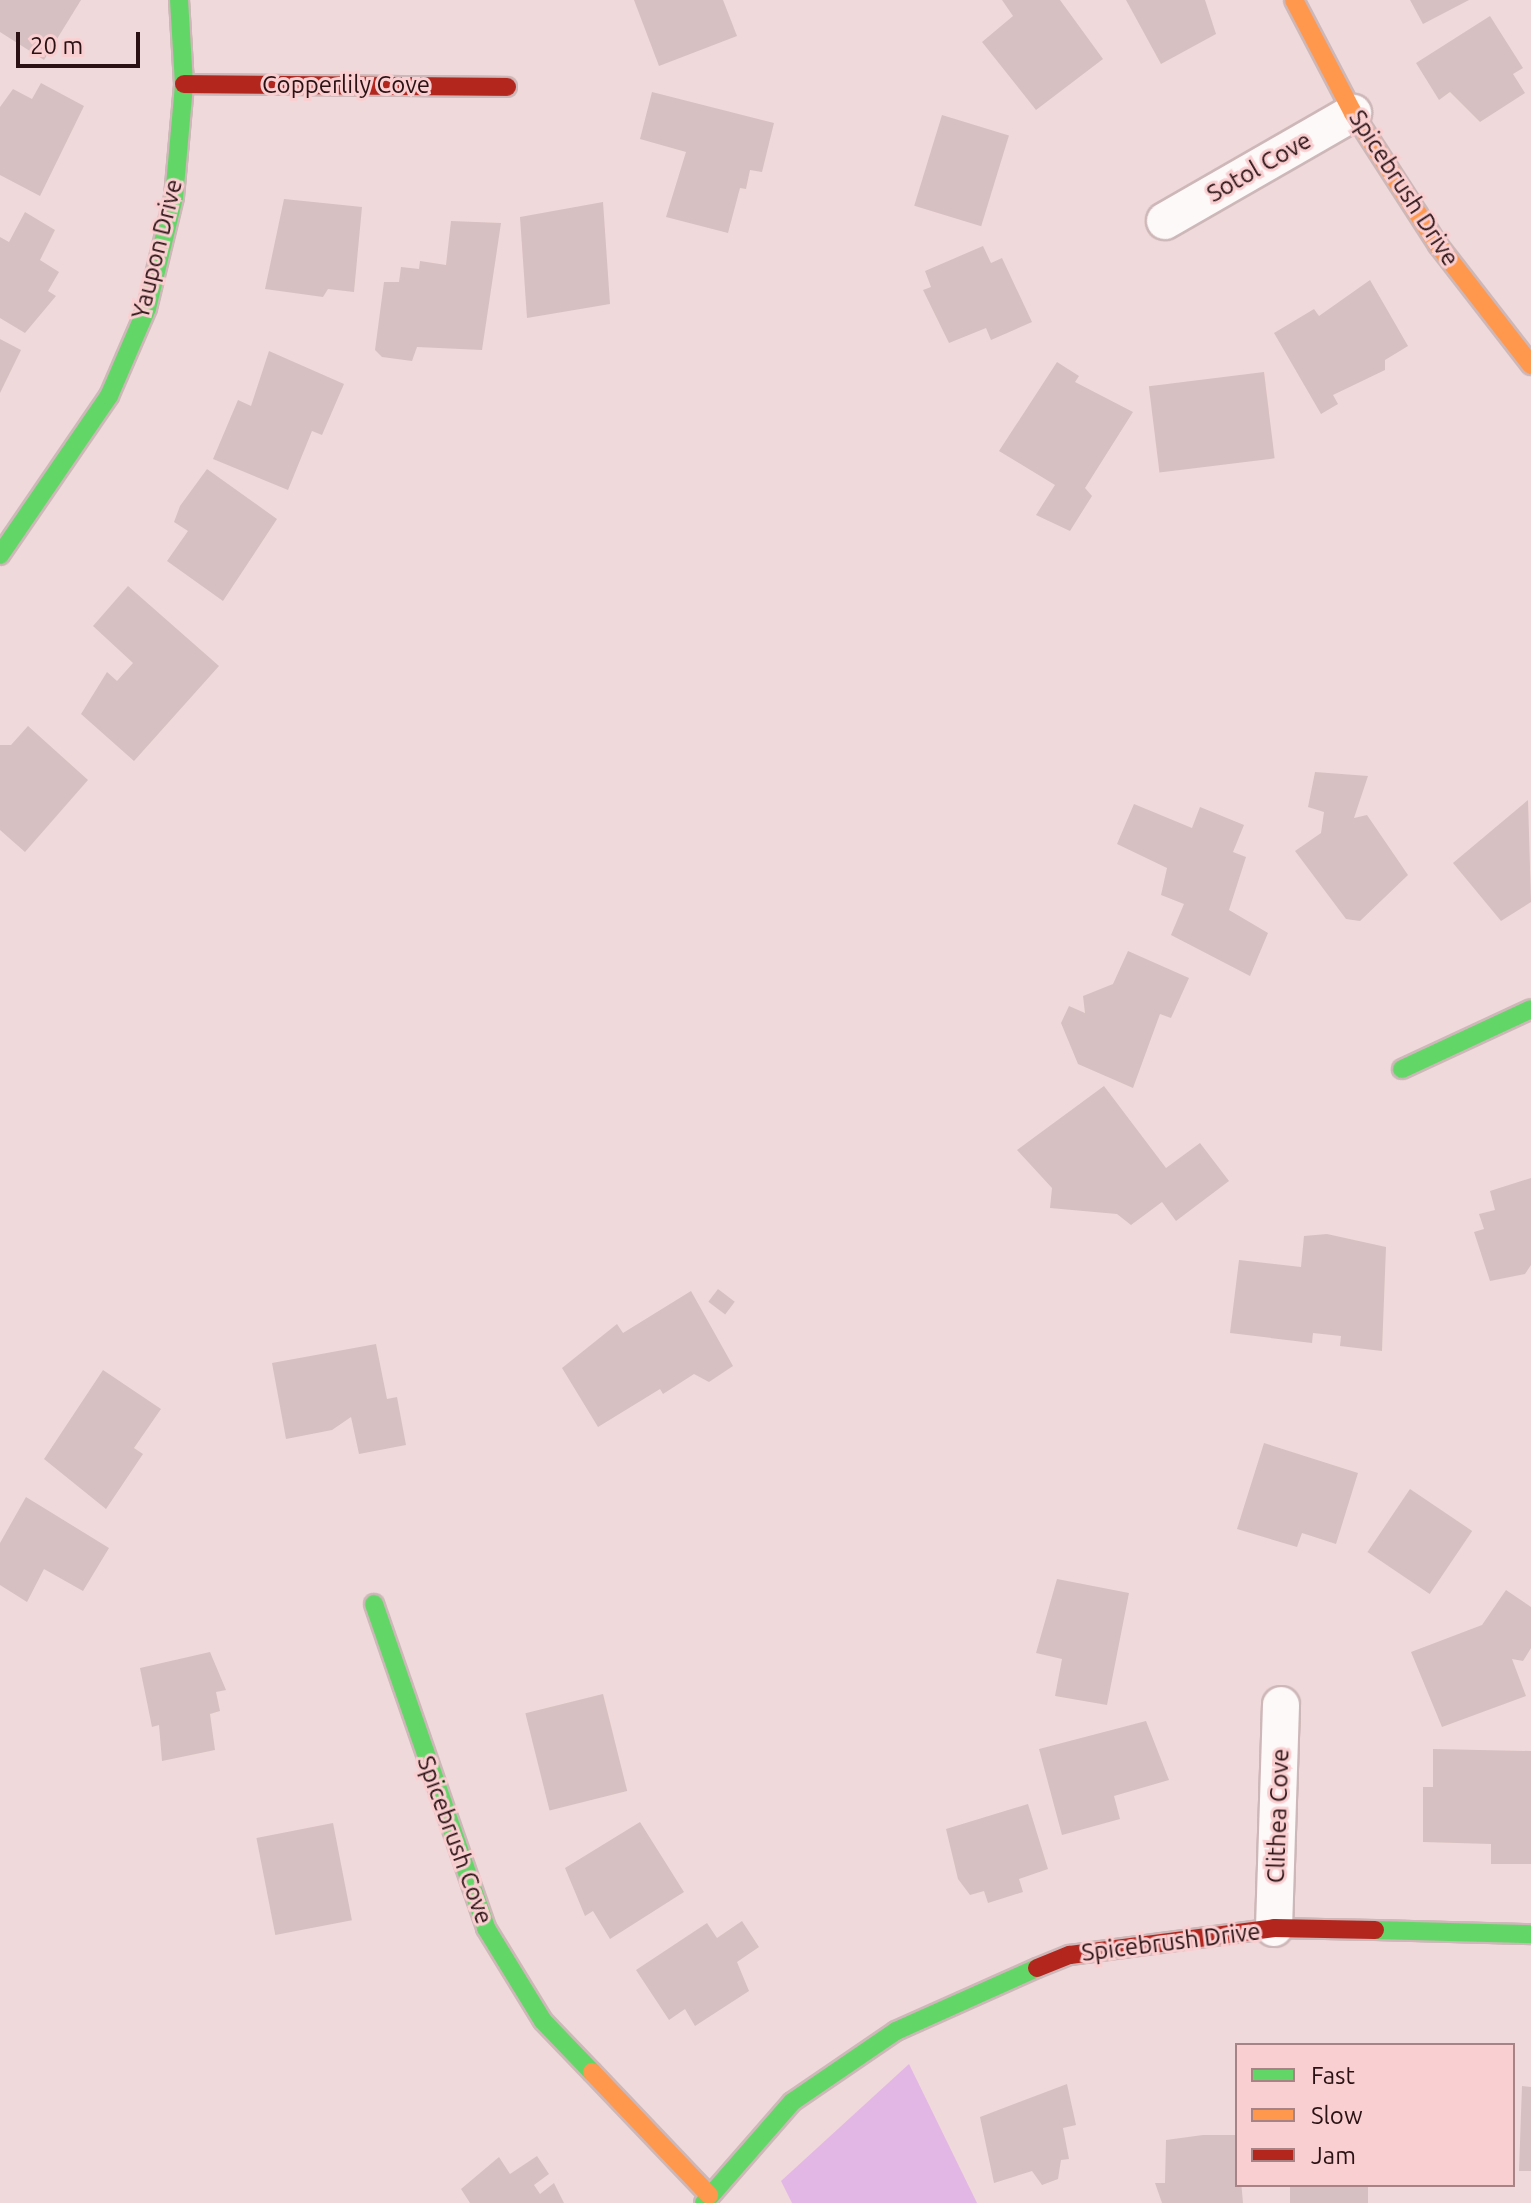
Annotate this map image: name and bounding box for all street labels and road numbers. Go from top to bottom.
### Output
street label: Copperlily Cove [262,71,430,99]
street label: Spicebrush Drive [1343,105,1465,271]
street label: Sotol Cove [1202,126,1316,208]
street label: Yaupon Drive [126,176,188,322]
street label: Clithea Cove [1261,1748,1295,1884]
street label: Spicebrush Cove [411,1752,499,1928]
street label: Spicebrush Drive [1080,1917,1262,1967]

